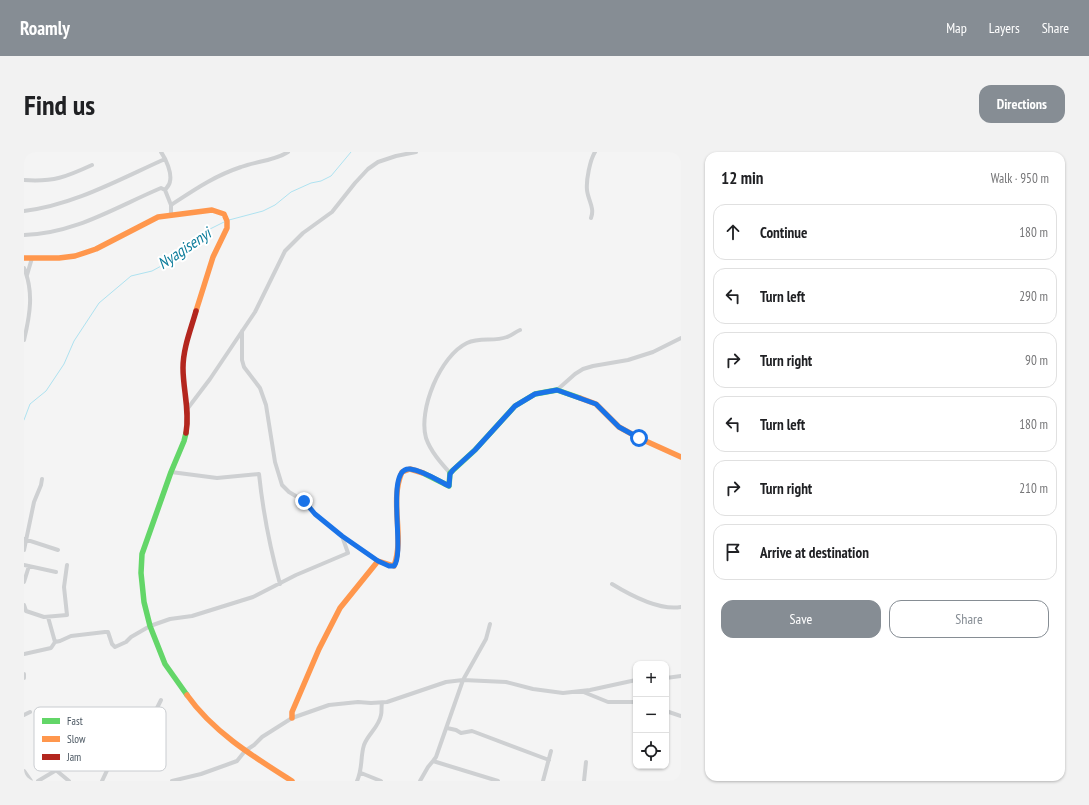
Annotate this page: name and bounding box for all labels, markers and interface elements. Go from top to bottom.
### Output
text: Roamly [20,16,70,40]
text: Map [946,19,967,37]
text: Layers [989,19,1020,37]
text: Share [1042,19,1069,37]
button: Directions [979,85,1065,123]
text: Find us [24,86,95,123]
text: 12 min [721,167,763,189]
text: Walk · 950 m [991,170,1049,187]
icon: ahead [722,221,744,243]
water label: Nyagisenyi [154,222,217,273]
text: Continue [760,223,807,242]
text: 180 m [1019,224,1048,241]
icon: left [722,285,744,307]
text: Turn left [760,287,805,306]
text: 290 m [1019,288,1048,305]
icon: right [722,349,744,371]
text: Turn right [760,351,812,370]
text: 90 m [1025,352,1048,369]
icon: left [722,413,744,435]
text: Turn left [760,415,805,434]
text: 180 m [1019,416,1048,433]
route start [630,429,648,447]
icon: right [722,477,744,499]
text: Turn right [760,479,812,498]
text: 210 m [1019,480,1048,497]
route end [295,492,313,510]
icon: arrive [722,541,744,563]
text: Arrive at destination [760,543,869,562]
button: Save [721,600,881,638]
button: Share [889,600,1049,638]
map controls [633,661,669,769]
button: + [633,661,669,697]
button: − [633,697,669,733]
legend [34,707,166,771]
text: Fast [67,714,83,728]
text: Slow [67,732,86,746]
button: locate [633,733,669,769]
text: Jam [66,750,81,764]

